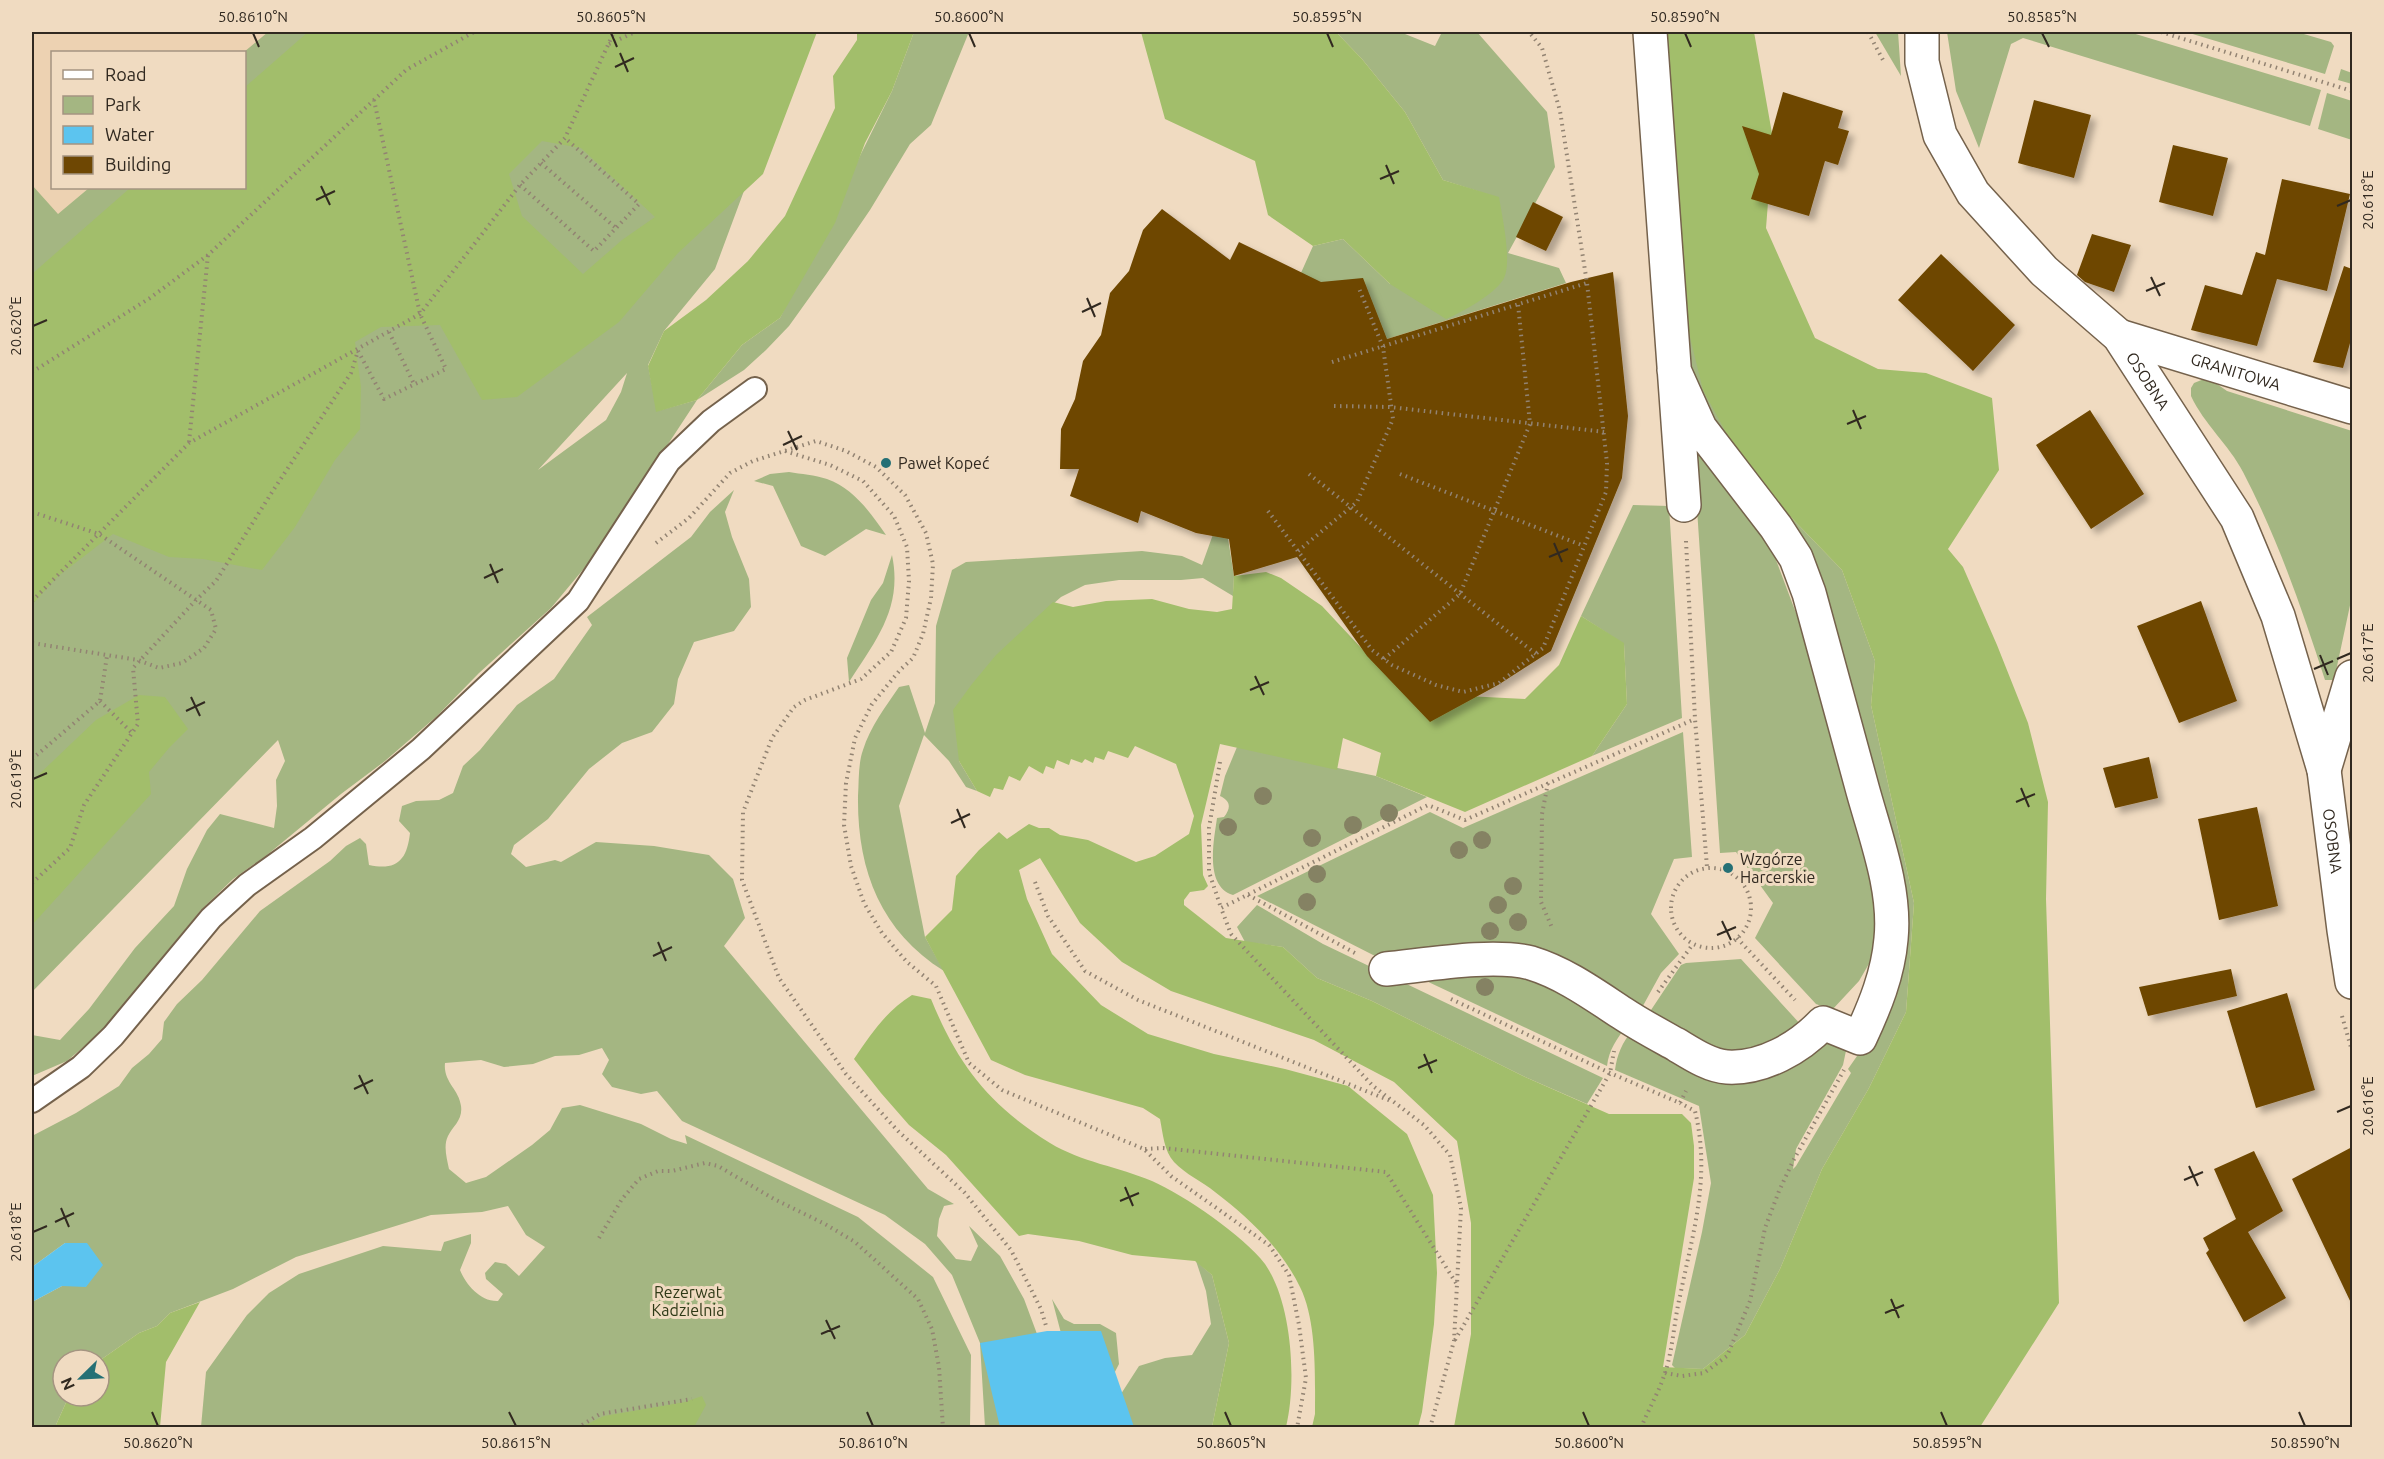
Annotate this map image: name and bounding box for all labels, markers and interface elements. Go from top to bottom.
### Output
text: 50.8610°N [218,8,288,25]
text: 50.8605°N [576,8,646,25]
text: 50.8600°N [934,8,1004,25]
text: 50.8595°N [1292,8,1362,25]
text: 50.8590°N [1650,8,1720,25]
text: 50.8585°N [2007,8,2077,25]
legend [51,51,246,189]
text: Road [105,64,147,84]
text: Park [105,94,141,114]
text: Water [105,124,155,144]
text: Building [105,154,171,174]
text: 20.618°E [2359,170,2376,230]
text: 20.620°E [7,296,24,356]
street label: OSOBNA [2123,349,2174,414]
street label: GRANITOWA [2189,349,2283,394]
place label: Paweł Kopeć [898,454,990,472]
marker: Paweł Kopeć [879,456,893,470]
text: 20.617°E [2359,623,2376,683]
text: 20.619°E [7,749,24,809]
street label: OSOBNA [2320,807,2346,875]
place label: Wzgórze Harcerskie [1740,850,1815,886]
marker: Wzgórze Harcerskie [1721,861,1735,875]
text: 20.616°E [2359,1076,2376,1136]
text: 20.618°E [7,1202,24,1262]
park label: Rezerwat Kadzielnia [652,1283,724,1319]
north arrow [51,1348,111,1408]
text: N [57,1375,78,1393]
text: 50.8620°N [123,1434,193,1451]
text: 50.8615°N [481,1434,551,1451]
text: 50.8610°N [838,1434,908,1451]
text: 50.8605°N [1196,1434,1266,1451]
text: 50.8600°N [1554,1434,1624,1451]
text: 50.8595°N [1912,1434,1982,1451]
text: 50.8590°N [2270,1434,2340,1451]

